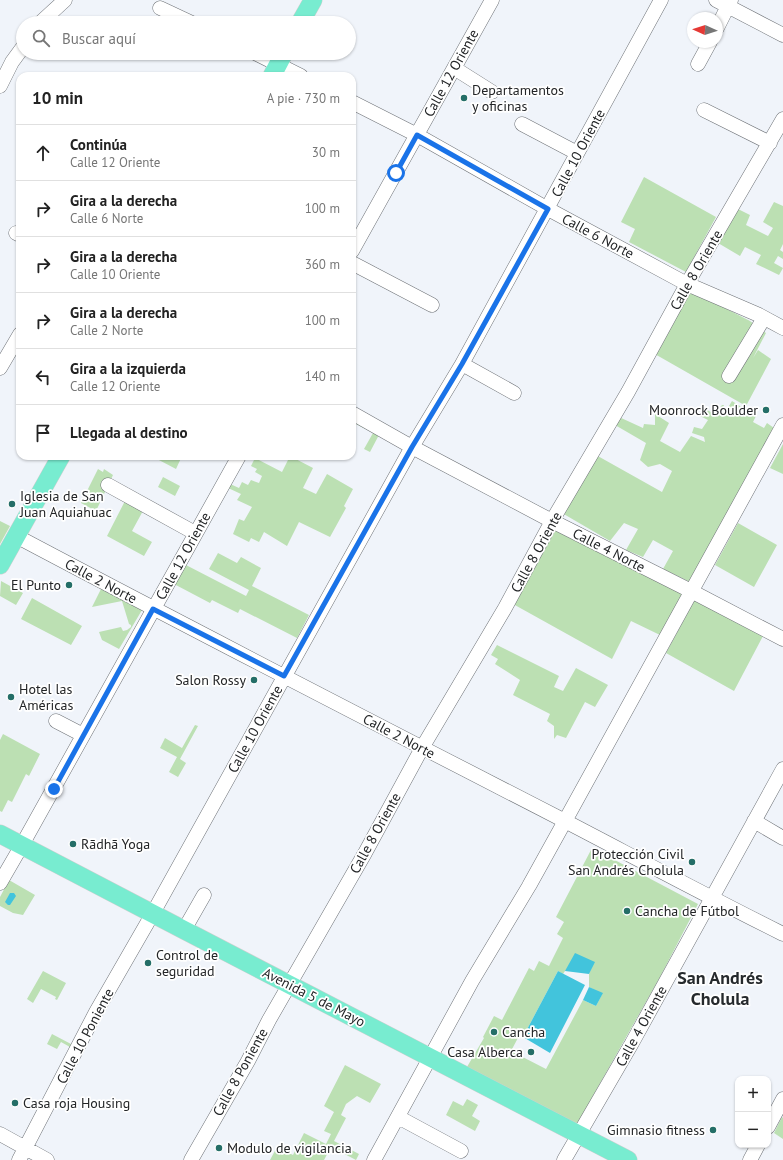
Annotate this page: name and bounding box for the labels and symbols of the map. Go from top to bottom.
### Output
north arrow [687,12,723,48]
street label: Calle 12 Oriente [420,26,482,120]
place label: Departamentos y oficinas [472,81,564,115]
marker: Departamentos y oficinas [459,93,469,103]
street label: Calle 10 Oriente [547,106,609,200]
route start [387,164,405,182]
street label: Calle 6 Norte [559,210,637,262]
street label: Calle 8 Oriente [666,227,726,313]
place label: Moonrock Boulder [649,401,758,419]
marker: Moonrock Boulder [761,405,771,415]
place label: Iglesia de San Juan Aquiahuac [19,487,112,521]
marker: Iglesia de San Juan Aquiahuac [7,499,17,509]
street label: Calle 8 Oriente [506,508,566,596]
street label: Calle 12 Oriente [152,509,214,603]
street label: Calle 4 Norte [570,524,648,576]
street label: Calle 2 Norte [62,555,140,607]
place label: El Punto [11,576,61,594]
marker: El Punto [64,580,74,590]
place label: Salon Rossy [175,671,246,689]
marker: Salon Rossy [249,675,259,685]
place label: Hotel las Américas [19,680,73,714]
street label: Calle 10 Oriente [224,682,286,776]
marker: Hotel las Américas [6,692,16,702]
street label: Calle 2 Norte [360,710,438,762]
route end [45,780,63,798]
street label: Calle 8 Oriente [345,789,405,877]
place label: Rādhā Yoga [81,835,150,853]
marker: Rādhā Yoga [68,839,78,849]
place label: Protección Civil San Andrés Cholula [568,845,684,879]
marker: Protección Civil San Andrés Cholula [687,857,697,867]
place label: Cancha de Fútbol [635,902,739,920]
marker: Cancha de Fútbol [622,906,632,916]
place label: Control de seguridad [156,946,218,980]
marker: Control de seguridad [143,958,153,968]
street label: Avenida 5 de Mayo [260,963,368,1031]
district label: San Andrés Cholula [677,966,763,1010]
street label: Calle 4 Oriente [611,982,671,1070]
street label: Calle 10 Poniente [52,985,118,1087]
place label: Cancha [502,1023,545,1041]
street label: Calle 8 Poniente [208,1025,272,1119]
marker: Cancha [489,1027,499,1037]
place label: Casa Alberca [447,1043,523,1061]
marker: Casa Alberca [526,1047,536,1057]
place label: Casa roja Housing [23,1094,130,1112]
marker: Casa roja Housing [10,1098,20,1108]
place label: Gimnasio fitness [607,1121,705,1139]
marker: Gimnasio fitness [708,1125,718,1135]
place label: Modulo de vigilancia [227,1139,352,1157]
marker: Modulo de vigilancia [214,1143,224,1153]

